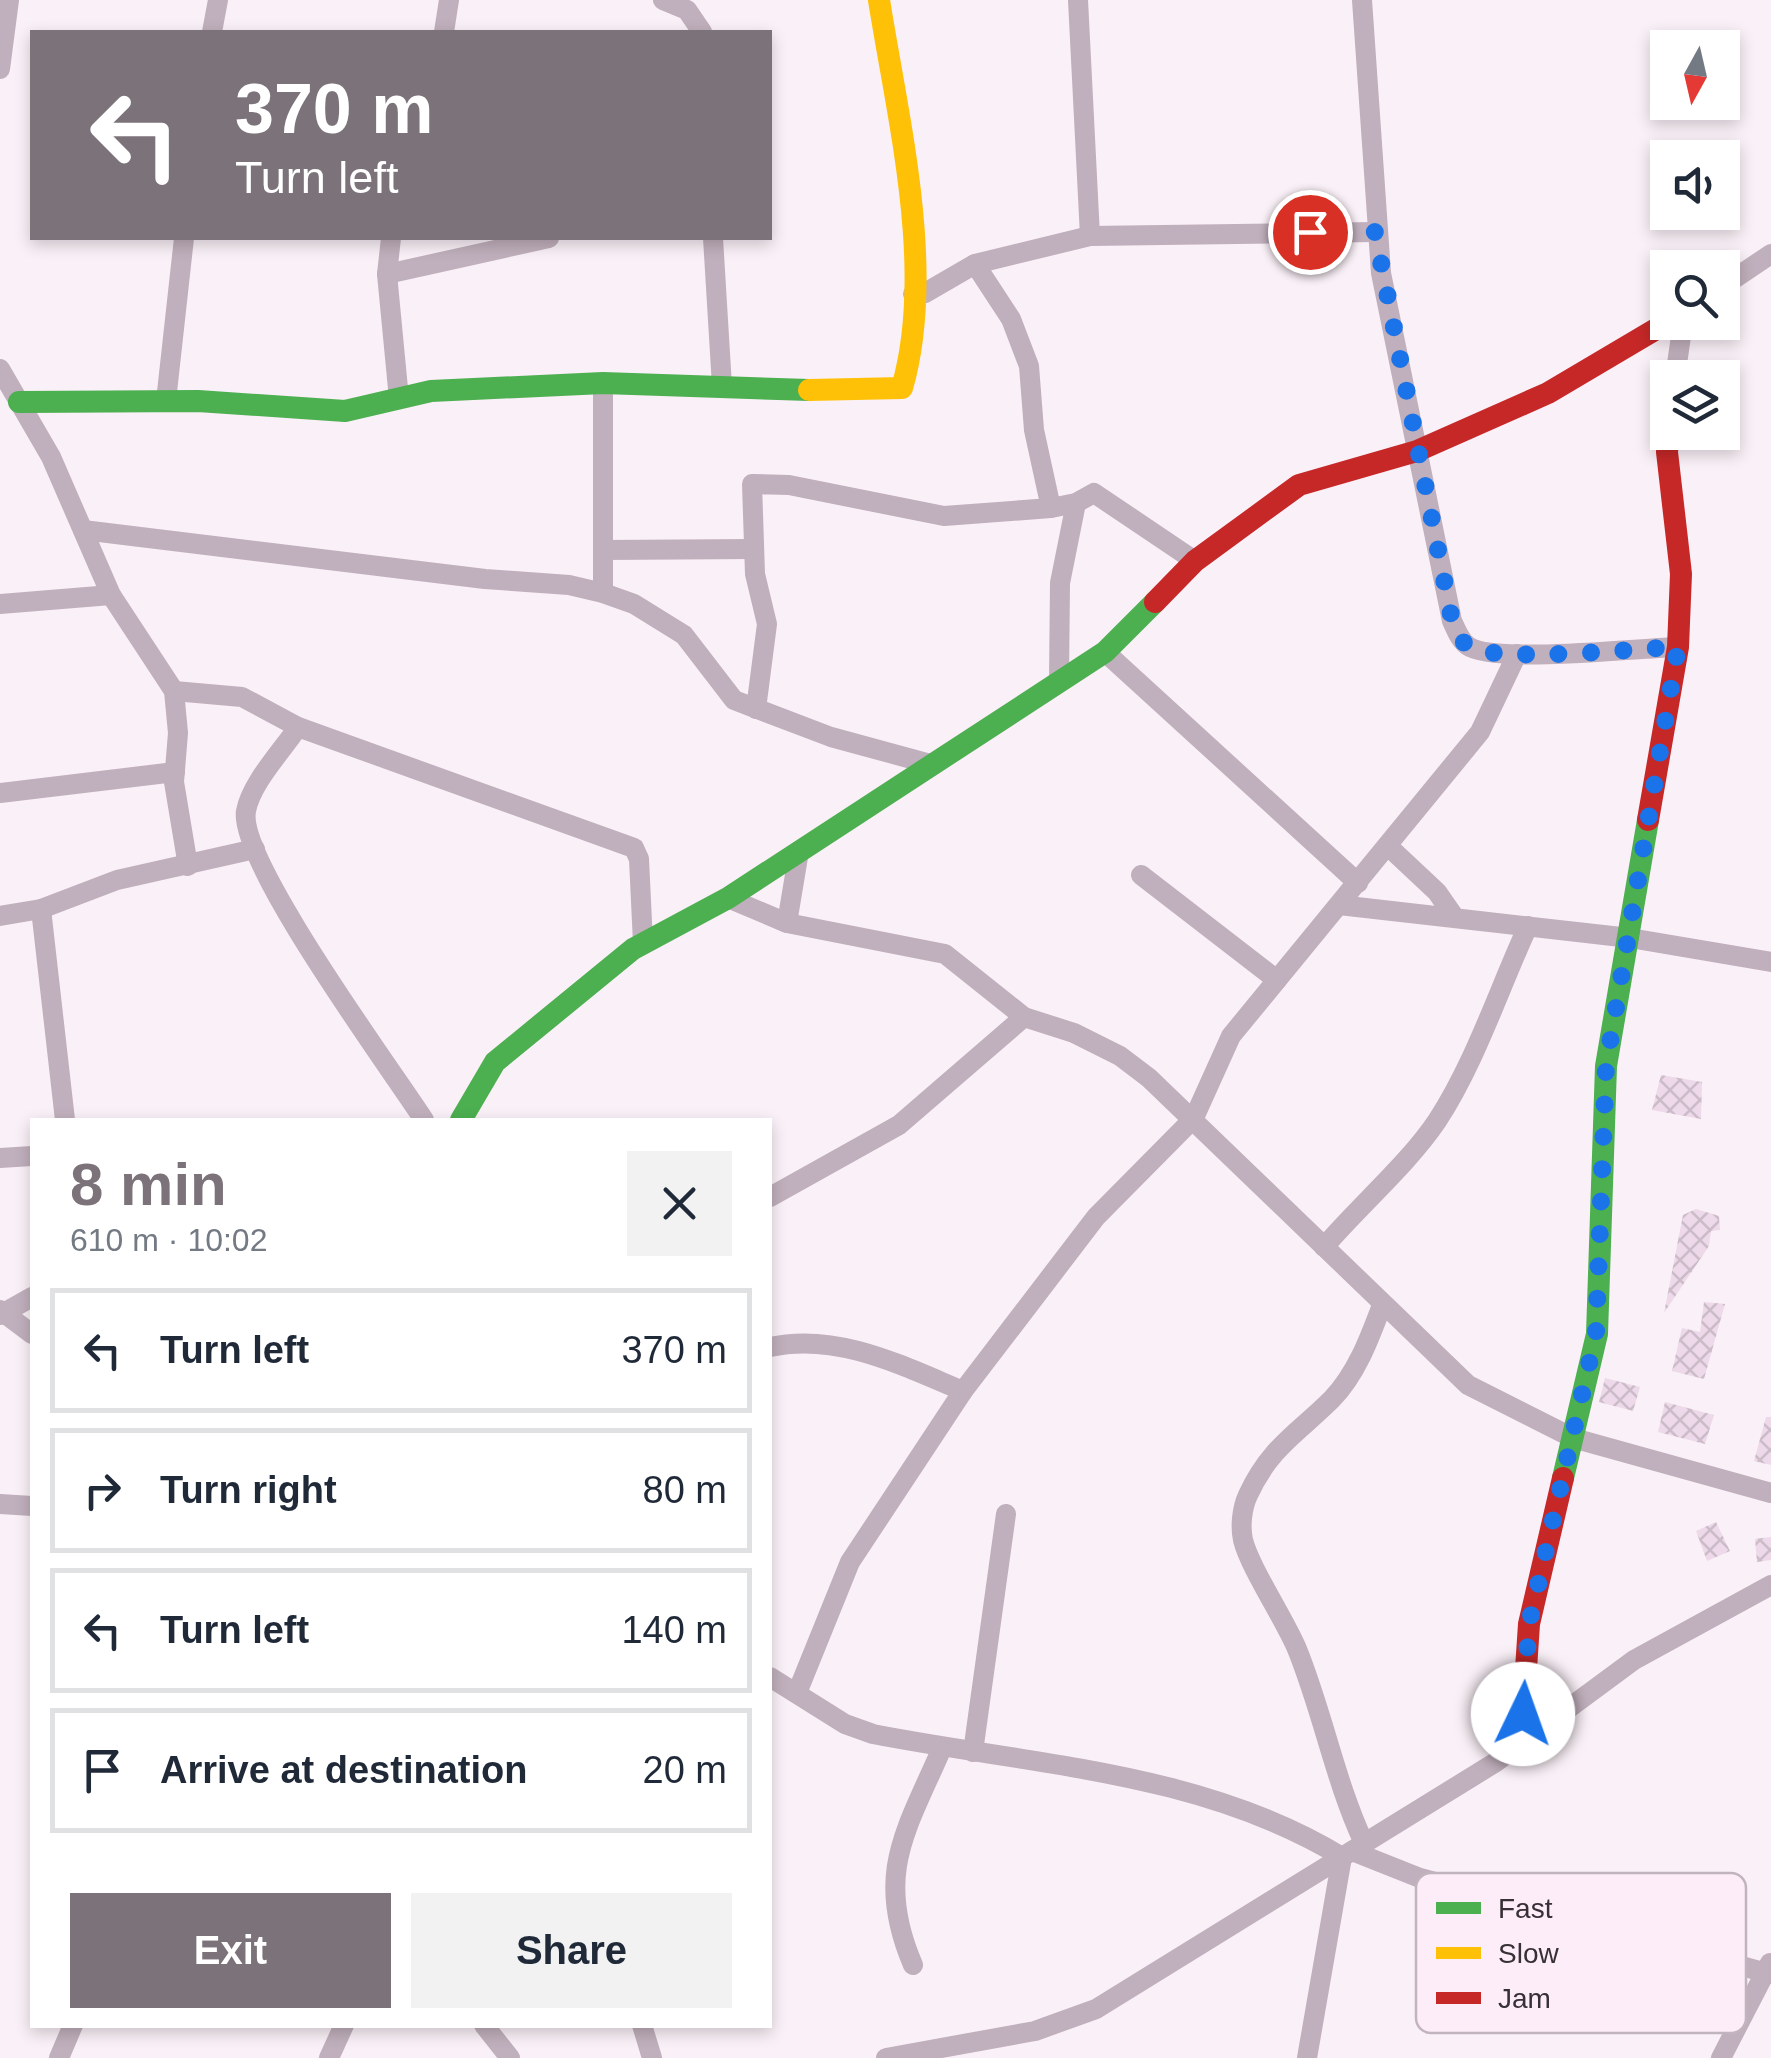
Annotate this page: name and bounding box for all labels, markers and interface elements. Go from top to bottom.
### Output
north arrow [1650,30,1740,120]
map controls [1650,30,1740,450]
icon: left [70,70,200,200]
text: 370 m [235,70,433,148]
button: sound [1650,140,1740,230]
text: Turn left [235,152,398,203]
pin [1268,190,1353,275]
icon: arrive [1283,205,1338,260]
button: search [1650,250,1740,340]
button: layers [1650,360,1740,450]
text: 8 min [70,1151,227,1218]
button: close [627,1151,732,1256]
text: 610 m · 10:02 [70,1222,267,1258]
icon: left [75,1323,130,1378]
text: Turn left [160,1329,309,1371]
text: 370 m [621,1329,727,1371]
icon: right [75,1463,130,1518]
text: Turn right [160,1469,337,1511]
text: 80 m [643,1469,727,1511]
icon: left [75,1603,130,1658]
text: Turn left [160,1609,309,1651]
text: 140 m [621,1609,727,1651]
position arrow [1471,1662,1575,1766]
icon: arrive [75,1743,130,1798]
text: Arrive at destination [160,1749,527,1791]
text: 20 m [643,1749,727,1791]
legend [1416,1873,1746,2033]
button: Exit [70,1893,391,2008]
button: Share [411,1893,732,2008]
text: Fast [1498,1893,1553,1924]
text: Slow [1498,1938,1559,1969]
text: Jam [1498,1983,1551,2014]

